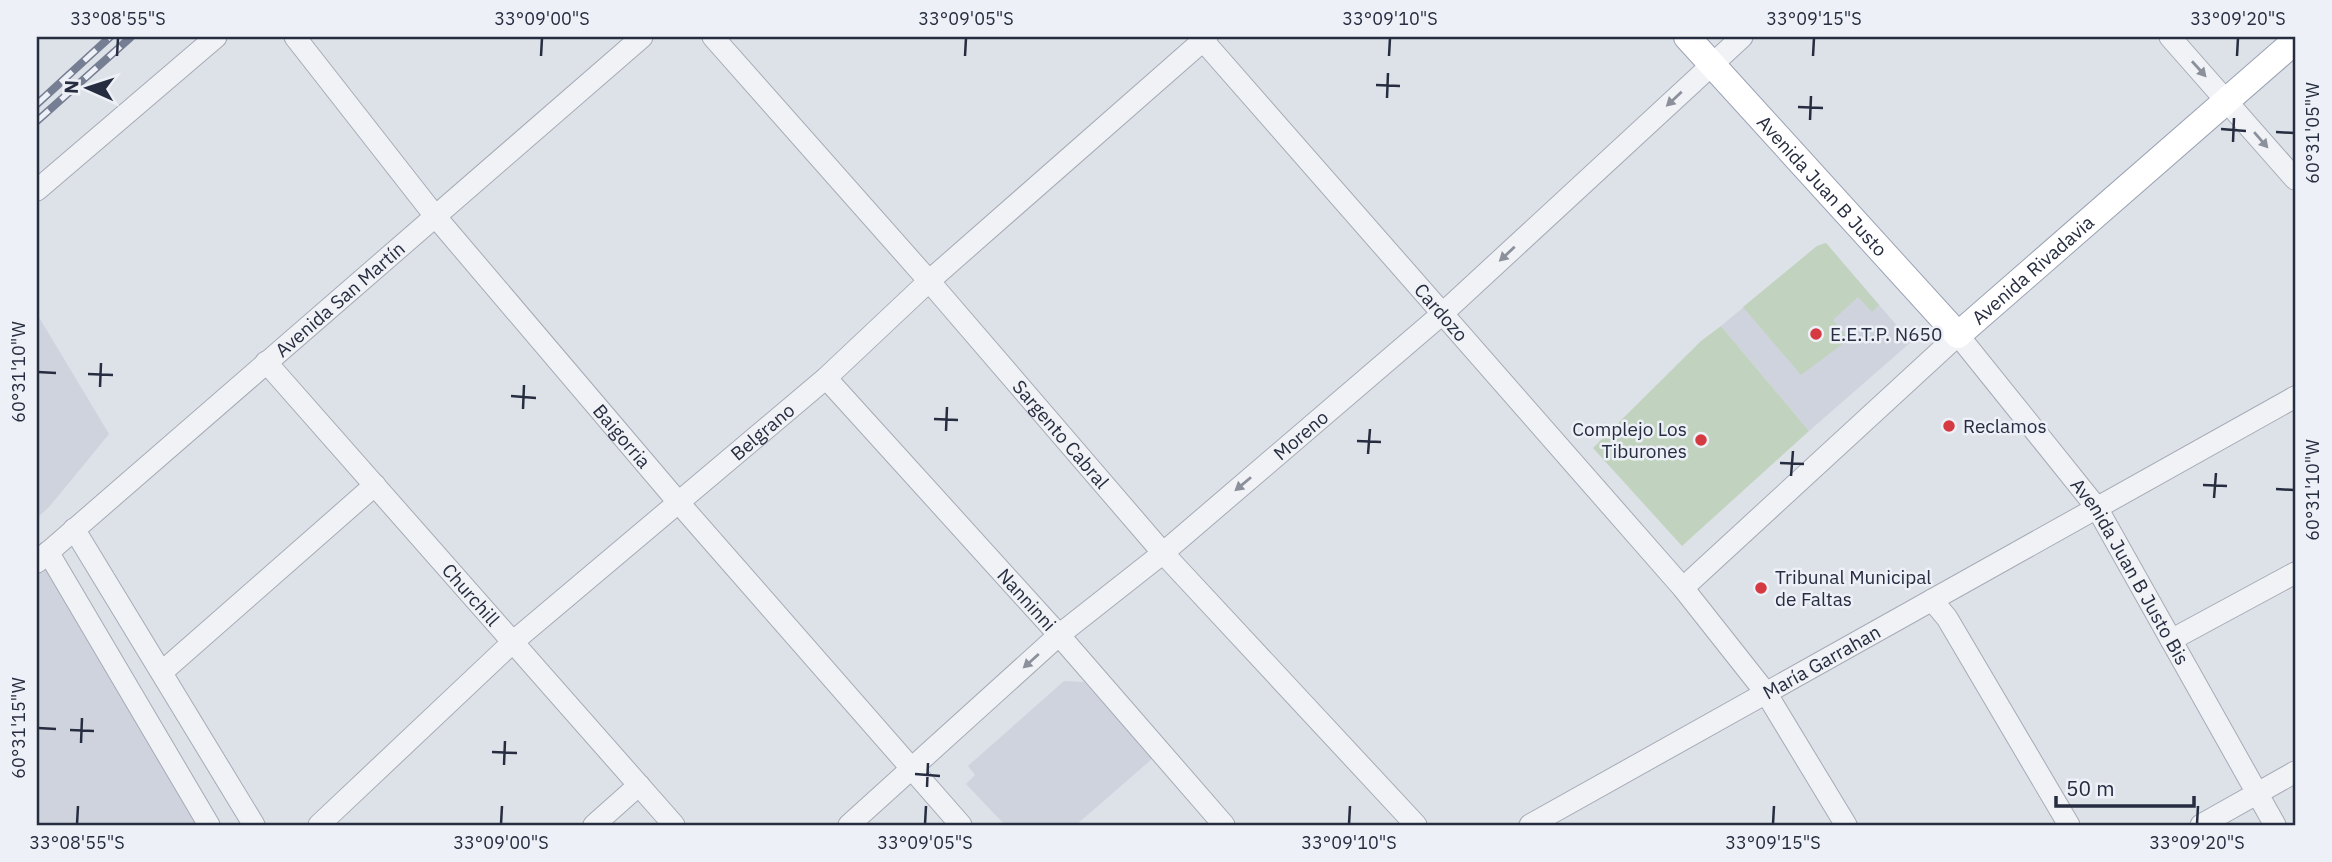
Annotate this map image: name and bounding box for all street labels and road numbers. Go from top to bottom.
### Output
street label: Avenida Juan B Justo [1752,110,1892,261]
street label: Avenida Rivadavia [1967,210,2099,330]
street label: Avenida San Martín [270,236,410,362]
street label: Cardozo [1409,278,1473,346]
street label: Sargento Cabral [1007,375,1114,494]
street label: Belgrano [725,398,799,465]
street label: Baigorria [588,399,656,473]
street label: Moreno [1268,405,1333,465]
street label: Avenida Juan B Justo Bis [2066,473,2195,669]
street label: Churchill [437,558,505,631]
street label: Nanninni [992,563,1061,636]
street label: María Garrahan [1758,619,1885,704]

